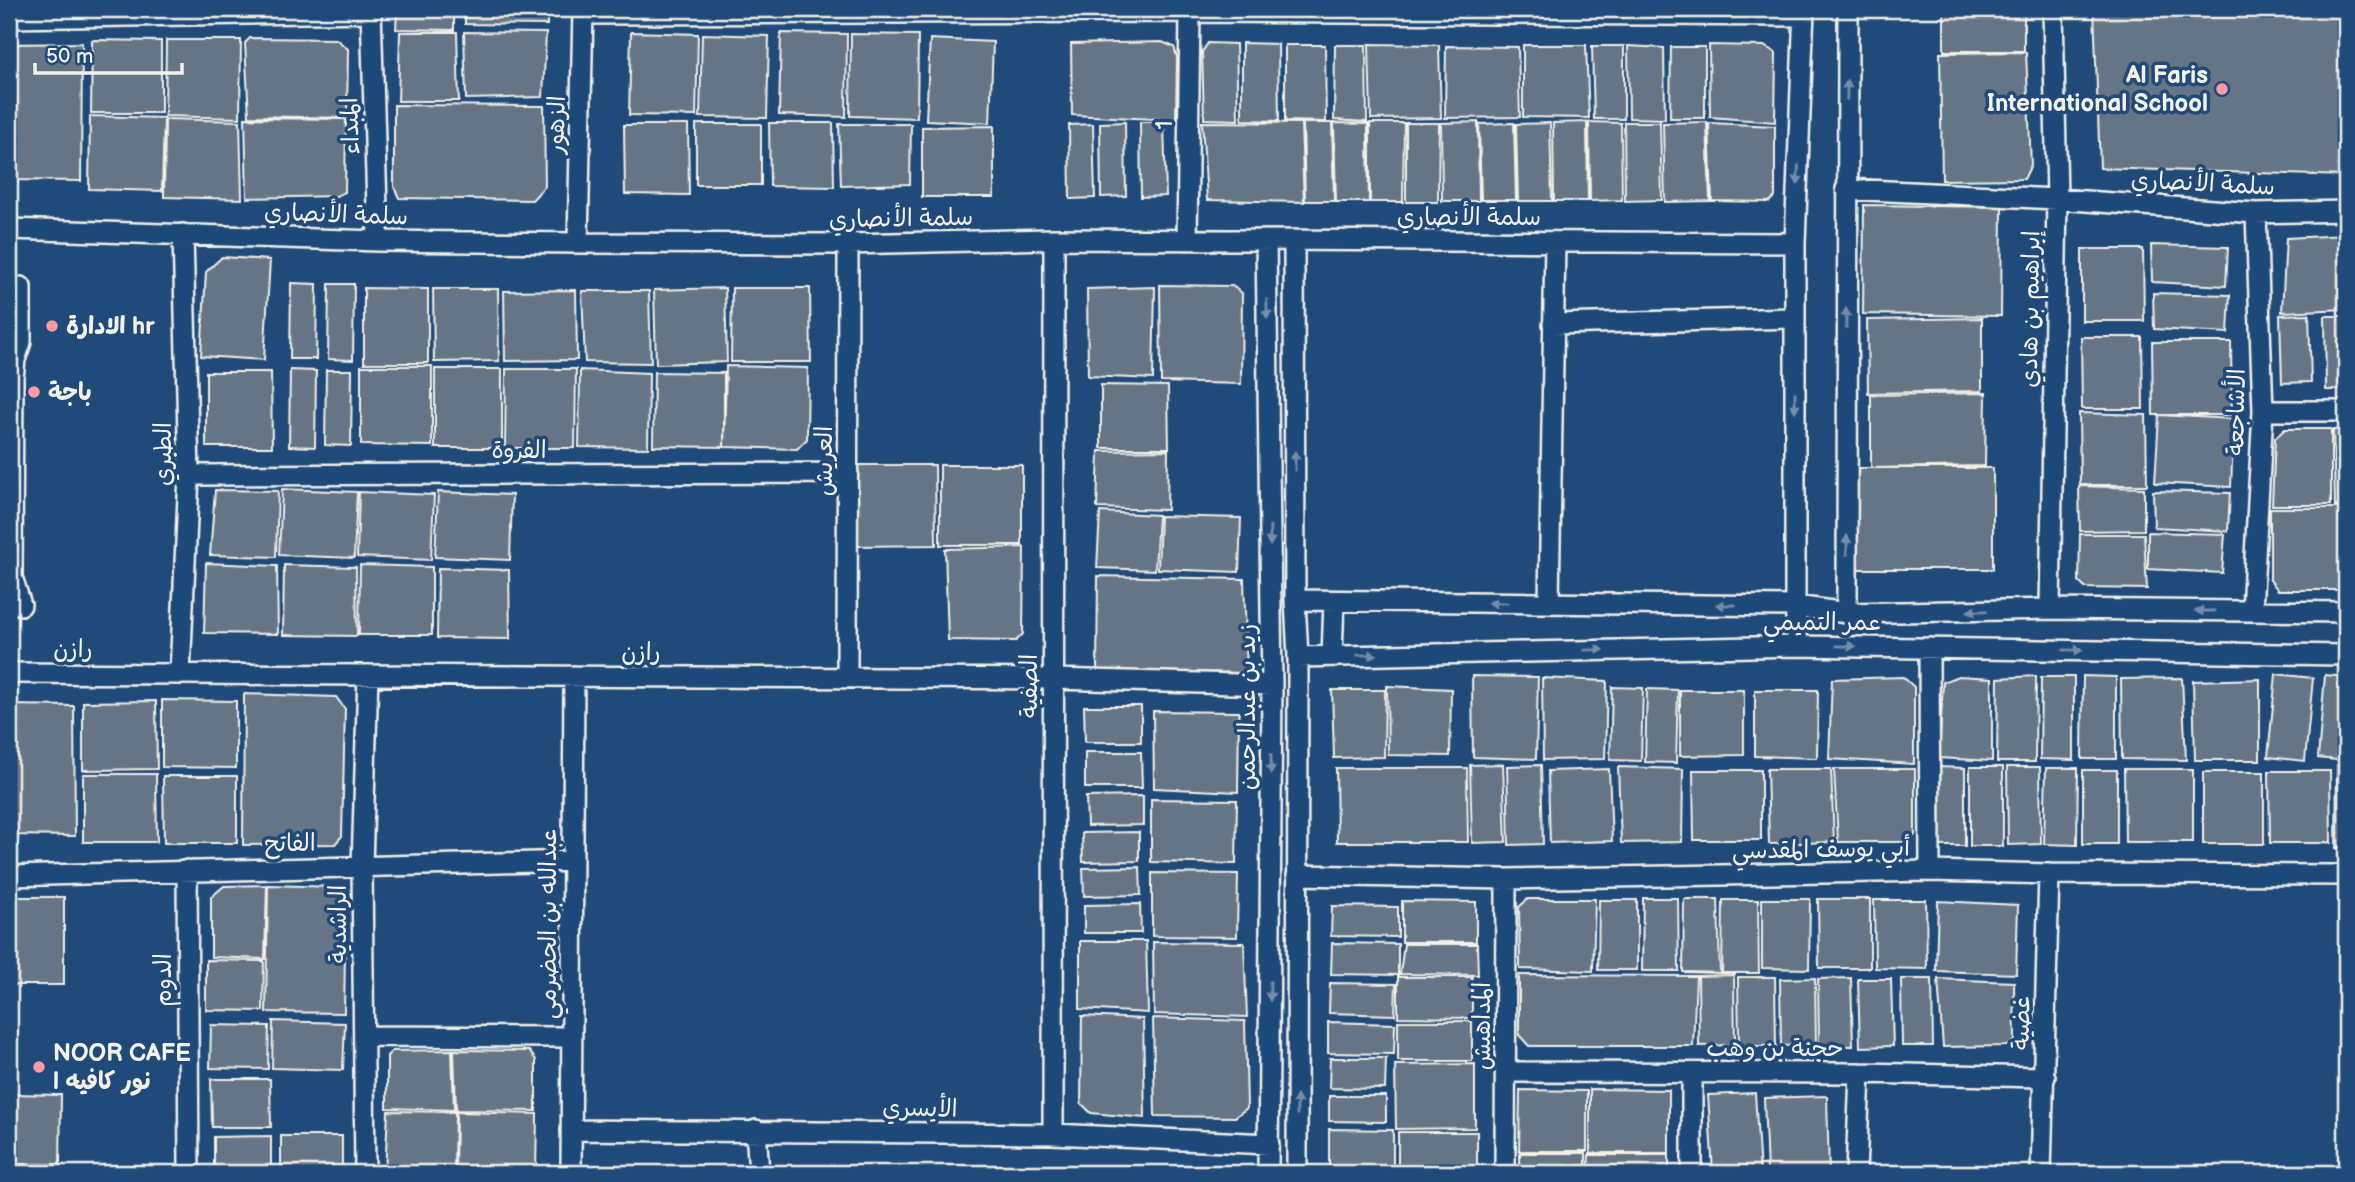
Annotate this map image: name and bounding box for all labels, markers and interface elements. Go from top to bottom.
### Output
scale bar [35,32,182,76]
text: 50 m [46,44,93,69]
place label: Al Faris International School [1987,61,2208,118]
one-way arrow [1842,79,1853,101]
marker: Al Faris International School [2214,81,2230,97]
street label: الزهور [541,95,572,156]
street label: المبداء [335,97,366,155]
street label: 1 [1150,120,1179,130]
street label: سلمة الأنصاري [2130,162,2276,204]
one-way arrow [1792,164,1803,186]
street label: سلمة الأنصاري [263,194,409,234]
street label: سلمة الأنصاري [829,200,973,236]
street label: سلمة الأنصاري [1397,200,1541,234]
street label: إبراهيم بن هادي [2015,230,2049,388]
one-way arrow [1261,298,1273,320]
one-way arrow [1840,306,1852,328]
place label: الادارة hr [66,312,155,341]
marker: الادارة hr [44,318,60,334]
street label: الأشاجعة [2218,368,2252,456]
place label: باجة [48,378,92,407]
marker: باجة [26,384,42,400]
one-way arrow [1789,392,1801,414]
street label: الطبري [149,422,180,486]
street label: العريش [810,426,839,496]
street label: الفروة [491,436,547,465]
one-way arrow [1289,450,1301,472]
one-way arrow [1264,525,1276,547]
one-way arrow [1841,534,1853,556]
one-way arrow [1487,597,1509,609]
one-way arrow [1714,599,1736,611]
one-way arrow [1966,605,1988,617]
one-way arrow [2193,605,2215,617]
street label: عمر التميمي [1763,608,1881,643]
street label: زيد بن عبدالرحمن [1233,624,1262,790]
street label: رازن [53,635,93,664]
street label: رازن [621,638,661,667]
one-way arrow [1835,641,1857,652]
one-way arrow [2063,644,2085,656]
one-way arrow [1583,645,1605,656]
one-way arrow [1356,650,1378,661]
street label: الصفية [1015,654,1044,718]
one-way arrow [1265,753,1277,775]
street label: الفاتح [264,829,316,859]
street label: عبدالله بن الحضرمي [534,829,569,1019]
street label: أبي يوسف المقدسي [1732,832,1911,872]
street label: الراشدية [324,885,353,963]
street label: الدوم [149,953,181,1007]
one-way arrow [1264,980,1276,1002]
street label: المداهيش [1468,982,1497,1070]
street label: غضية [2007,996,2036,1050]
street label: حجنة بن وهب [1706,1034,1844,1063]
place label: NOOR CAFE | نور كافيه [53,1039,191,1096]
marker: NOOR CAFE | نور كافيه [31,1059,47,1075]
street label: الأيسري [882,1090,958,1126]
one-way arrow [1291,1094,1303,1116]

